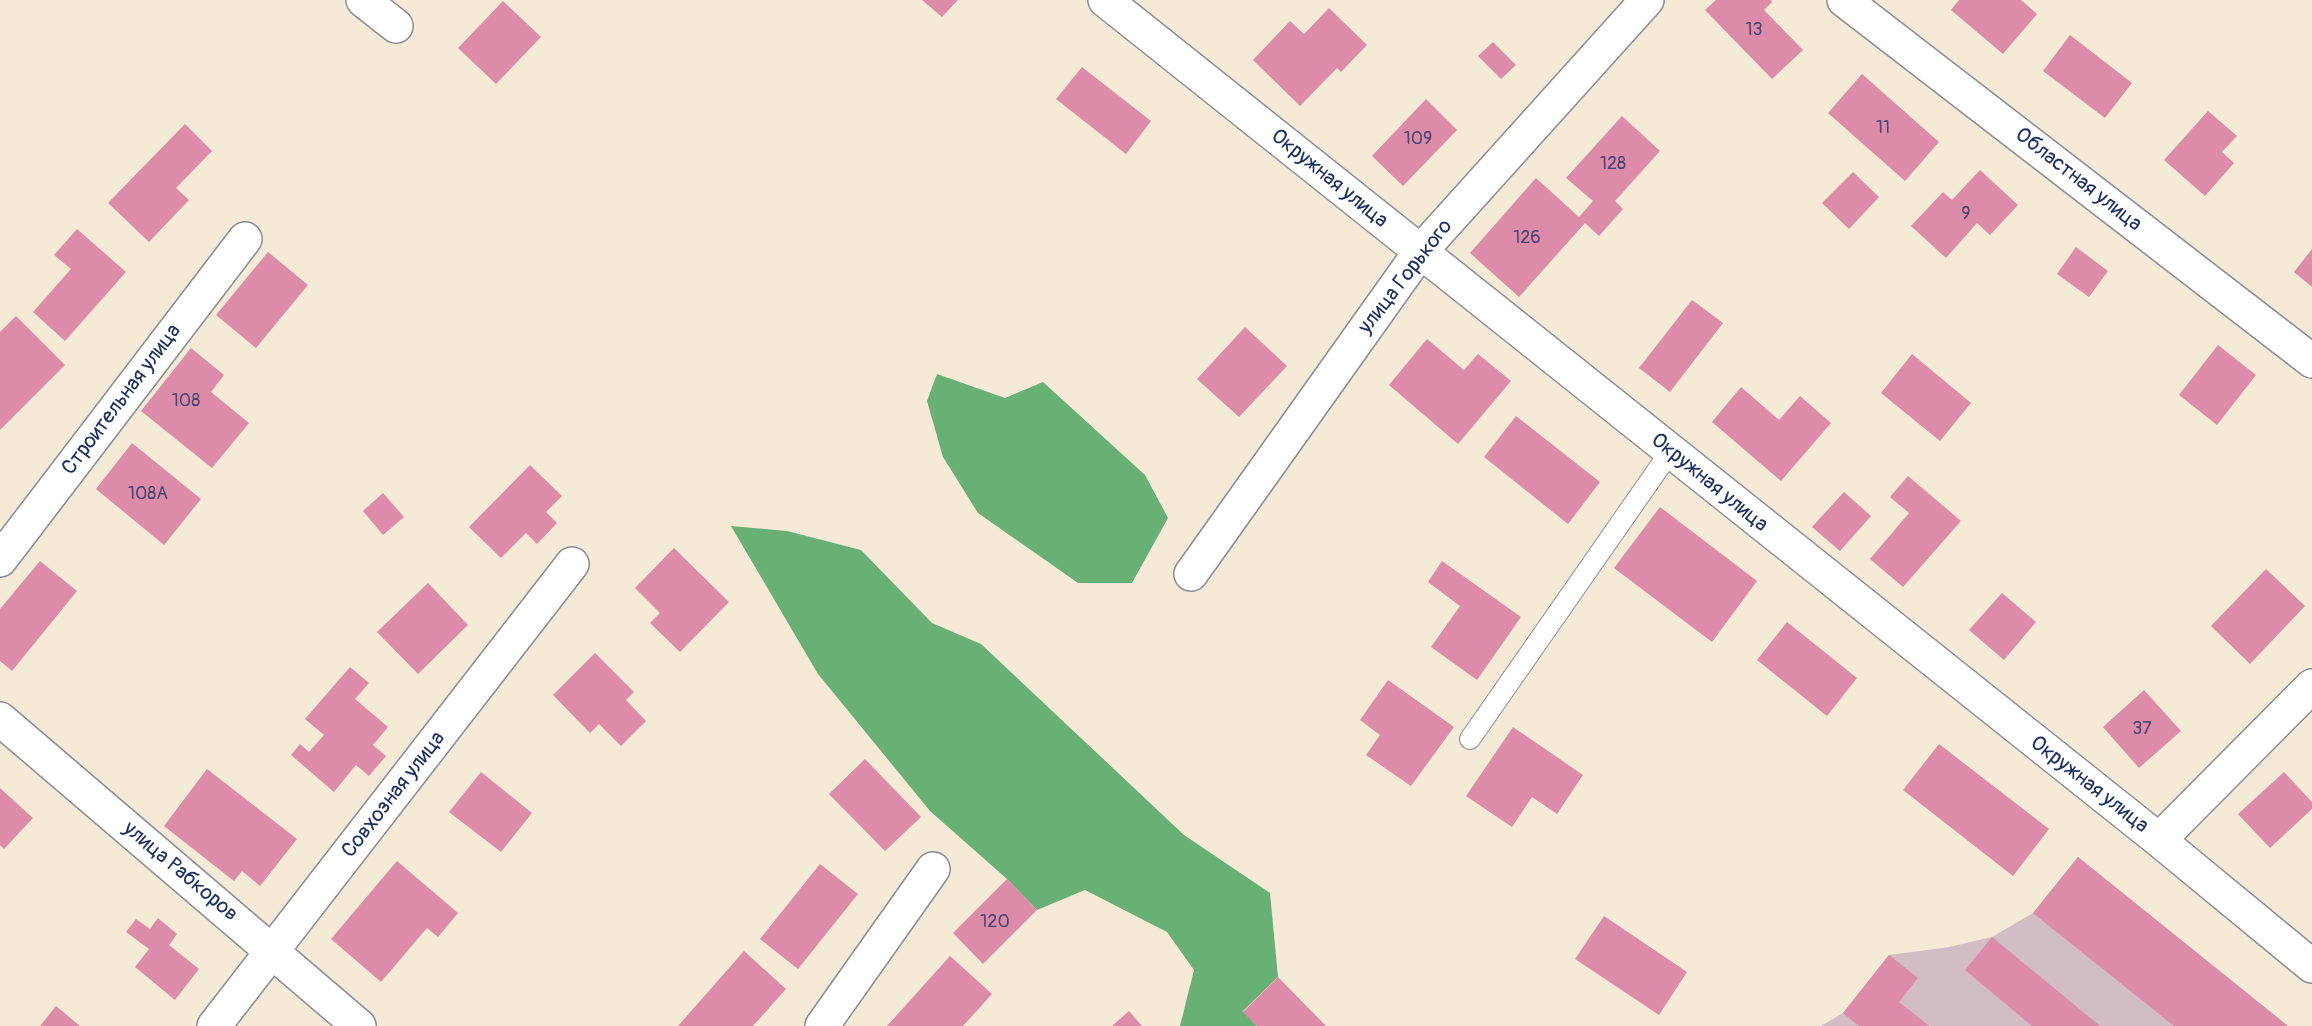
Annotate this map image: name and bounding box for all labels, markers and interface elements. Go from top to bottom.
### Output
house number: 13 [1745,19,1763,41]
house number: 11 [1876,117,1890,139]
street label: Областная улица [2010,123,2146,237]
street label: Окружная улица [1265,124,1393,234]
house number: 109 [1404,128,1432,150]
house number: 128 [1600,153,1626,175]
house number: 9 [1961,203,1971,225]
street label: улица Горького [1353,215,1459,339]
house number: 126 [1513,227,1541,249]
street label: Строительная улица [57,320,187,480]
house number: 108 [172,390,200,412]
street label: Окружная улица [1645,428,1773,538]
house number: 108А [128,483,168,505]
house number: 37 [2132,718,2152,740]
street label: Совхозная улица [337,727,451,863]
street label: Окружная улица [2025,731,2153,839]
street label: улица Рабкоров [117,817,243,927]
house number: 120 [980,911,1010,933]

